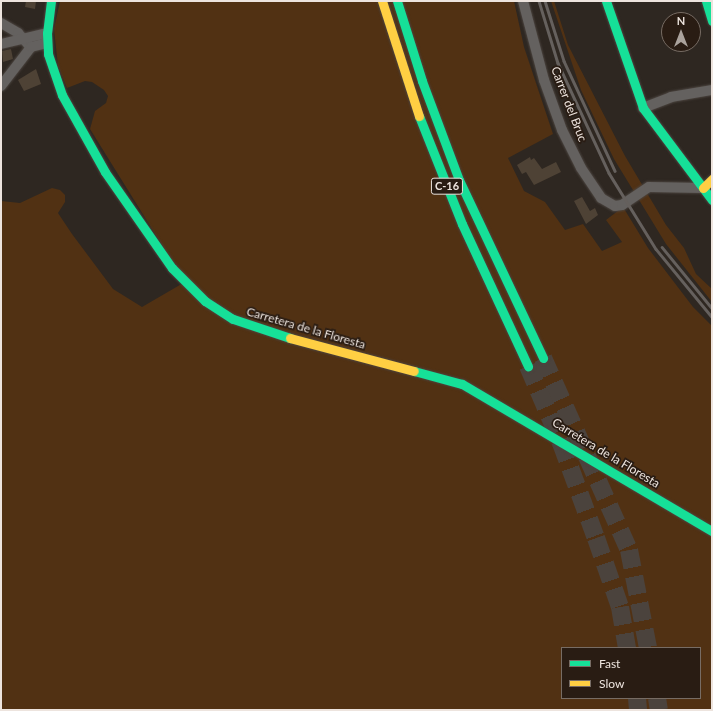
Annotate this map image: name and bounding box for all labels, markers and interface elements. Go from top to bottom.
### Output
north arrow [661,12,701,52]
text: N [677,14,685,27]
street label: Carrer del Bruc [548,64,590,144]
road number: C-16 [430,177,464,195]
street label: Carretera de la Floresta [245,304,367,352]
street label: Carretera de la Floresta [550,415,662,491]
legend [561,647,701,699]
text: Fast [599,656,620,671]
text: Slow [599,676,624,691]

